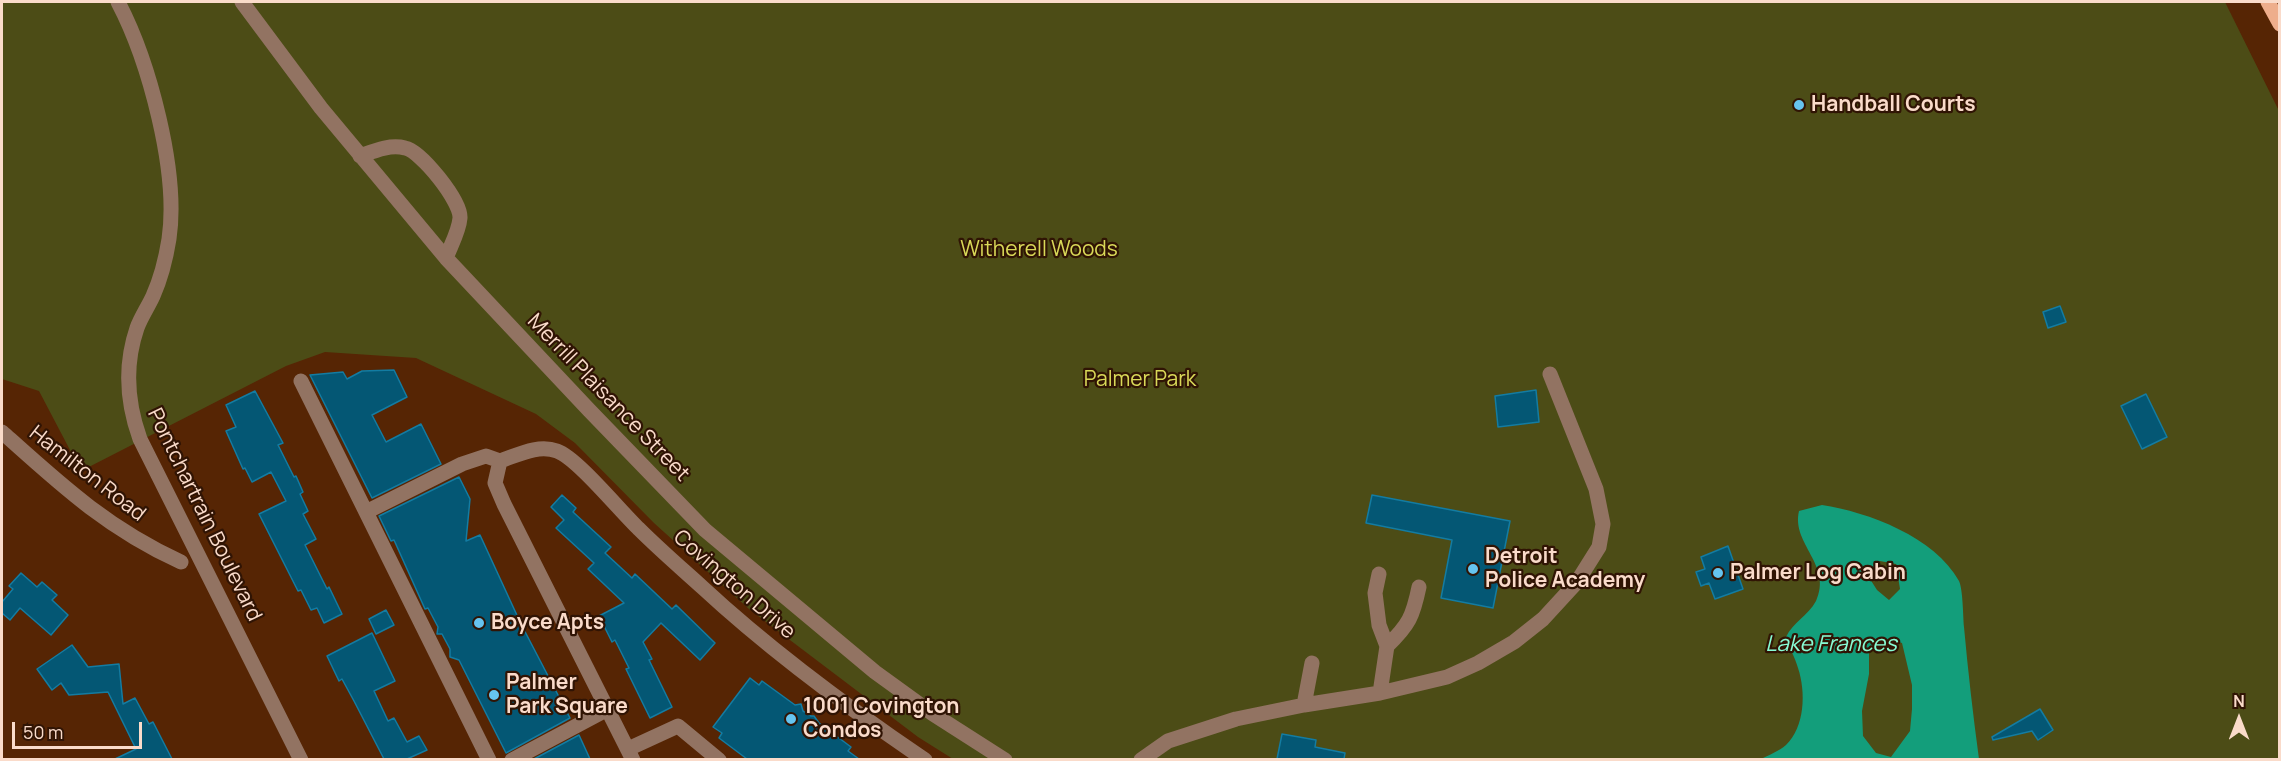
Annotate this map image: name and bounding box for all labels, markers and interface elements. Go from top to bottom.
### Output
place label: Handball Courts [1811,92,1976,118]
marker: Handball Courts [1792,98,1806,112]
park label: Witherell Woods [960,237,1118,263]
street label: Merrill Plaisance Street [522,309,694,487]
park label: Palmer Park [1084,367,1196,393]
street label: Pontchartrain Boulevard [141,404,267,626]
street label: Hamilton Road [24,421,150,527]
street label: Covington Drive [668,525,800,645]
place label: Detroit Police Academy [1485,544,1645,594]
place label: Palmer Log Cabin [1730,560,1906,586]
marker: Detroit Police Academy [1466,562,1480,576]
marker: Palmer Log Cabin [1711,566,1725,580]
place label: Boyce Apts [491,610,604,636]
marker: Boyce Apts [472,616,486,630]
water label: Lake Frances [1765,632,1897,658]
place label: Palmer Park Square [506,670,628,720]
marker: Palmer Park Square [487,688,501,702]
north arrow [2209,689,2269,749]
text: N [2233,690,2245,712]
place label: 1001 Covington Condos [803,694,960,744]
scale bar [15,710,146,748]
marker: 1001 Covington Condos [784,712,798,726]
text: 50 m [23,720,63,744]

